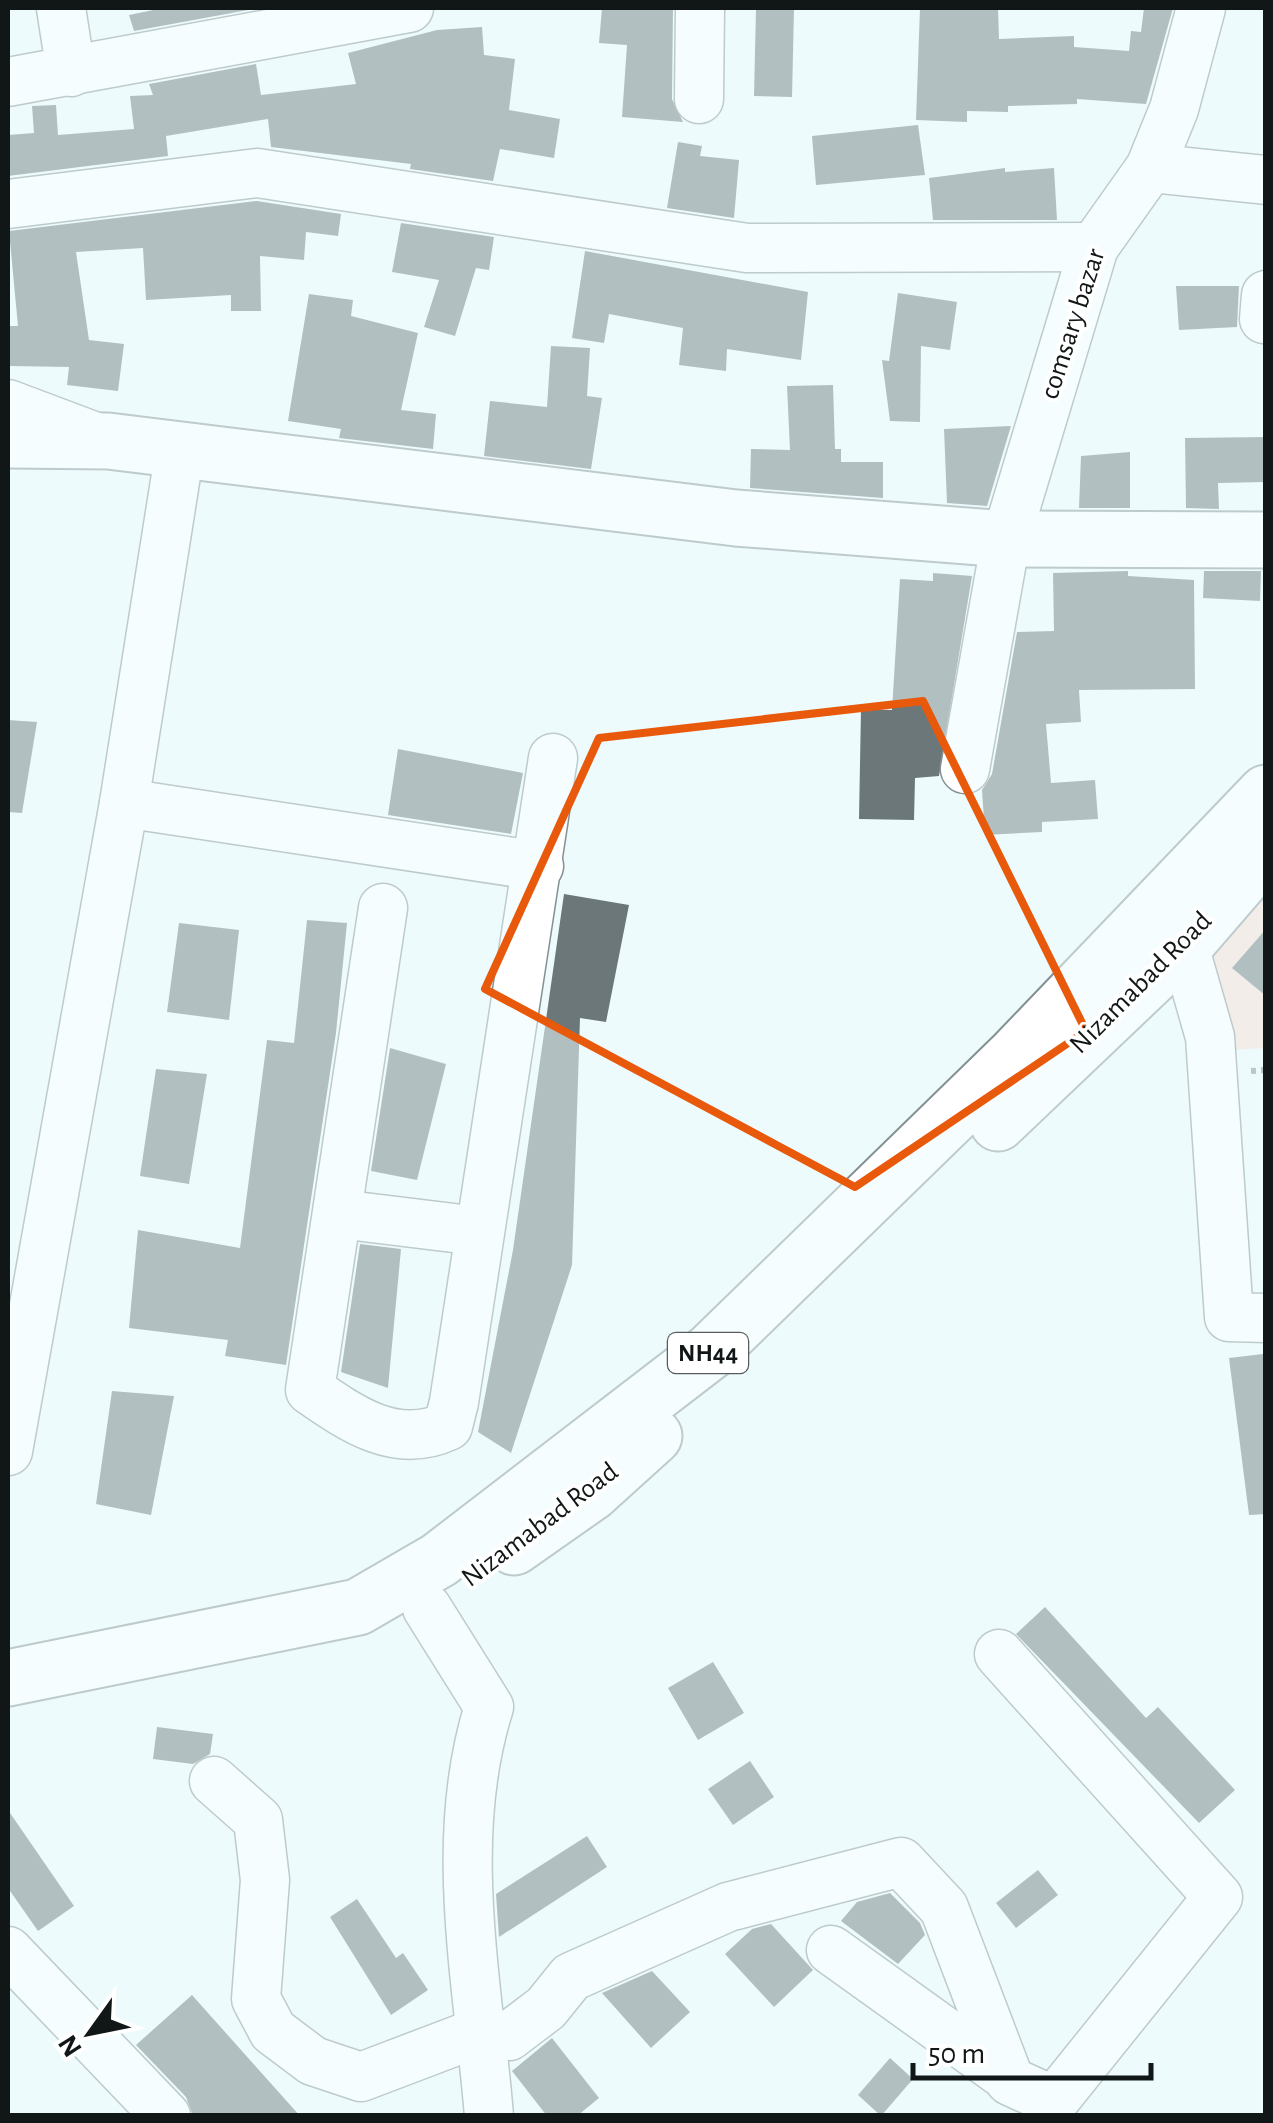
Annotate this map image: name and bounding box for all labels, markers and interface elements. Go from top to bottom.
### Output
street label: comsary bazar [1036,245,1110,403]
street label: Nizamabad Road [1065,907,1217,1059]
road number: NH44 [668,1333,748,1373]
street label: Nizamabad Road [457,1457,623,1593]
north arrow [40,1983,140,2083]
scale bar [913,2018,1150,2080]
text: N [54,2030,88,2061]
text: 50 m [928,2039,985,2069]

